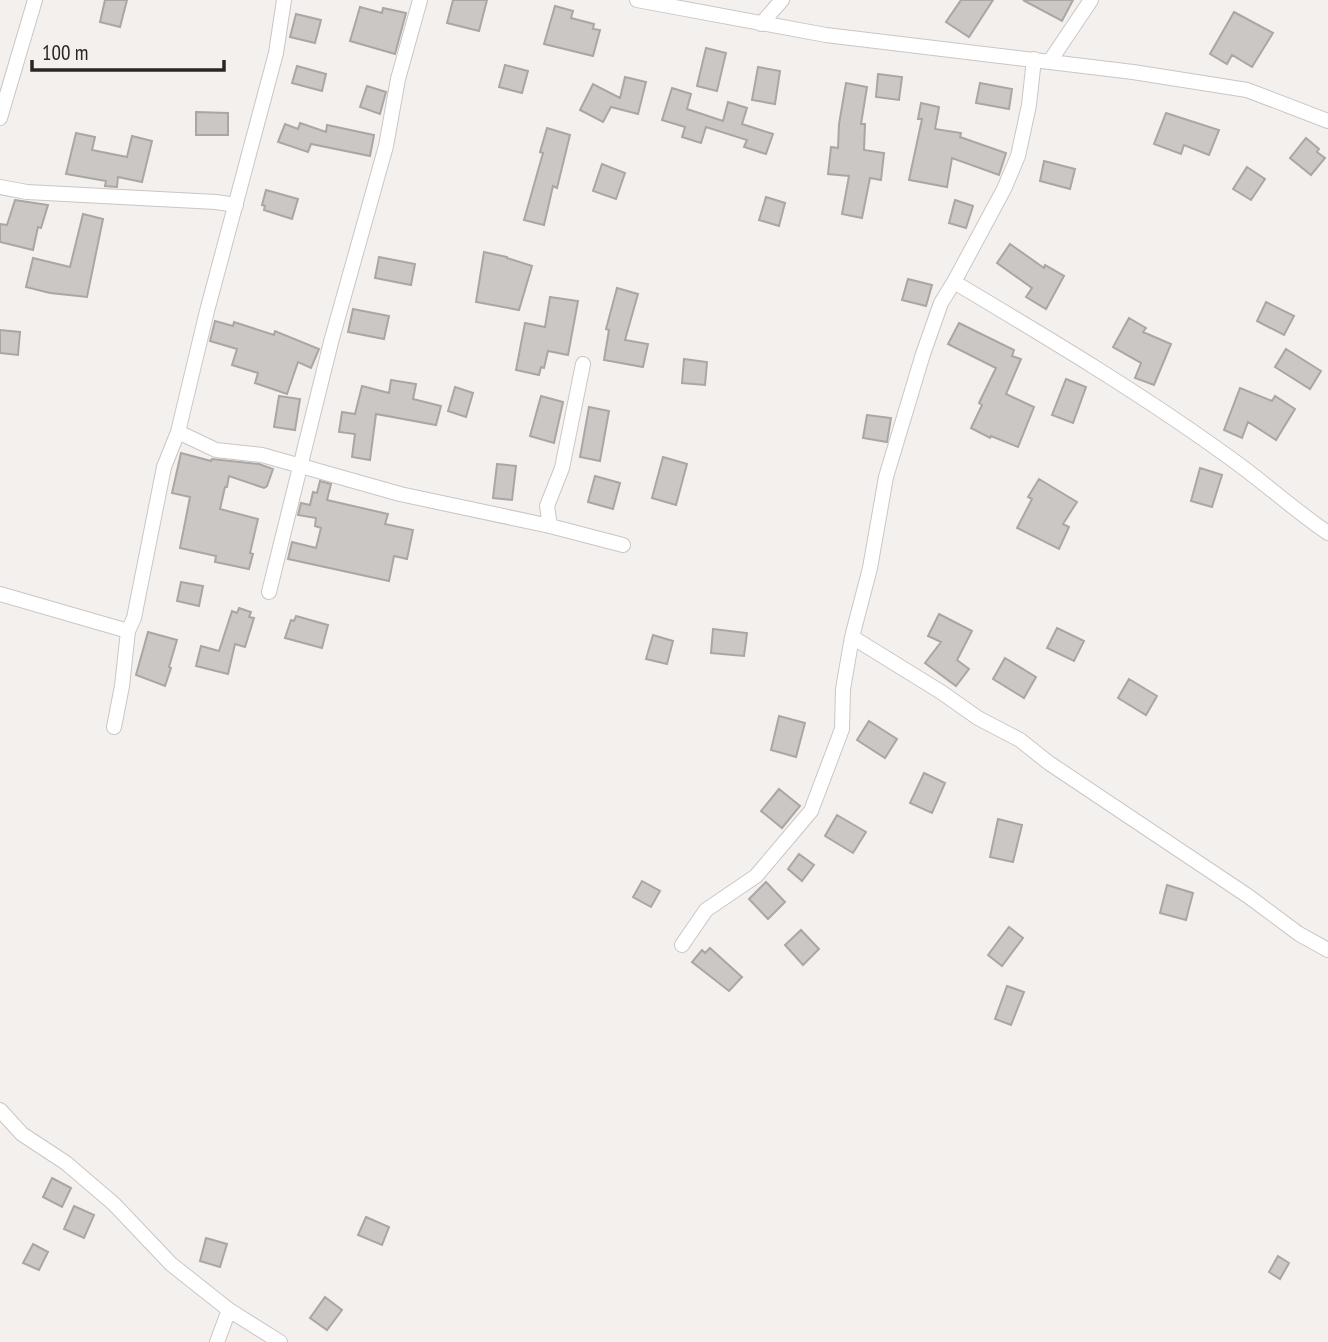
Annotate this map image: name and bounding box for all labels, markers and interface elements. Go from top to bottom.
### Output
scale bar [32,28,224,72]
text: 100 m [42,39,88,66]

